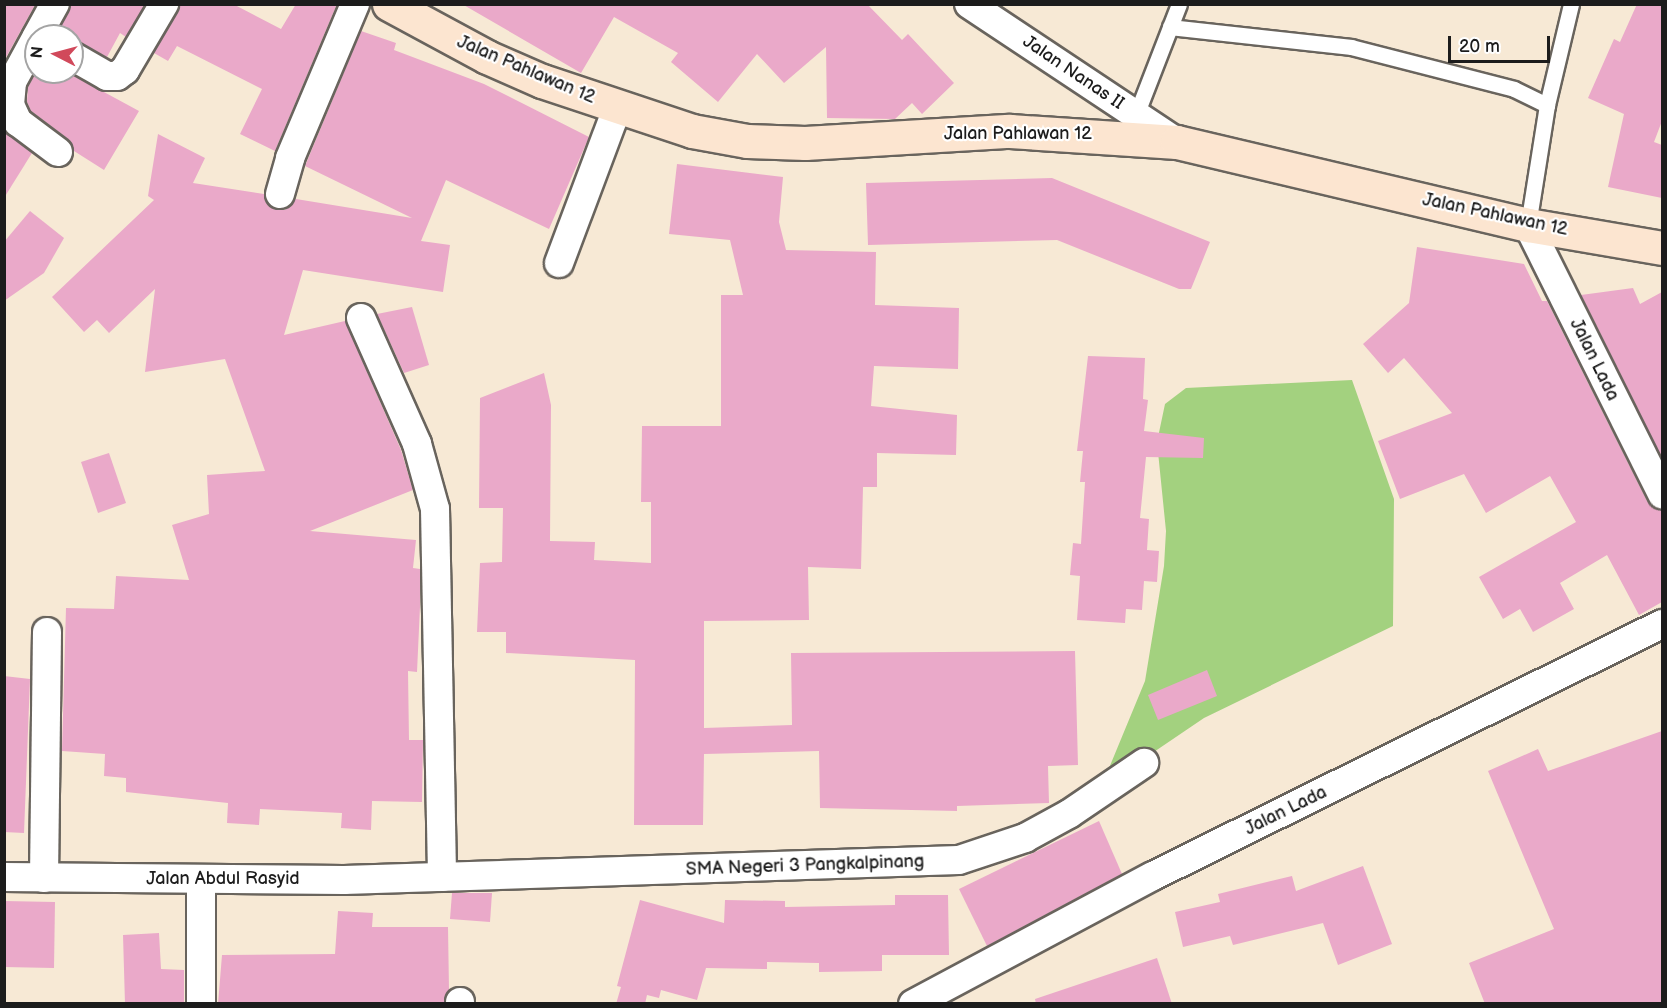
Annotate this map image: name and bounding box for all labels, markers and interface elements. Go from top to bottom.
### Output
north arrow [24,24,84,84]
scale bar [1451,24,1553,62]
street label: Jalan Pahlawan 12 [454,31,598,109]
street label: Jalan Nanas II [1018,31,1128,115]
text: 20 m [1459,36,1500,57]
text: N [28,45,48,59]
street label: Jalan Pahlawan 12 [944,123,1092,145]
street label: Jalan Pahlawan 12 [1420,189,1570,241]
street label: Jalan Lada [1565,315,1623,405]
street label: Jalan Lada [1241,782,1331,840]
street label: SMA Negeri 3 Pangkalpinang [685,851,925,881]
street label: Jalan Abdul Rasyid [146,868,300,890]

